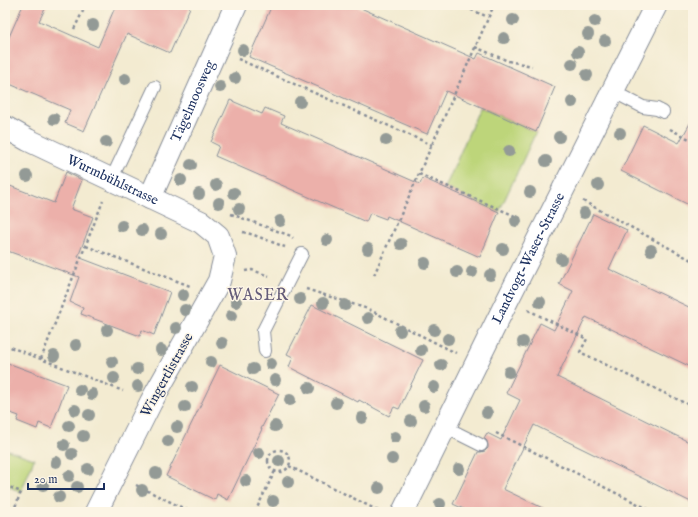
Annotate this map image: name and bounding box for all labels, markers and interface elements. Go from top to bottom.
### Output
street label: Tägelmoosweg [167,57,219,145]
street label: Wurmbühlstrasse [64,151,162,210]
street label: Landvogt-Waser-Strasse [488,189,569,327]
district label: WASER [227,286,289,306]
street label: Wingertlistrasse [137,329,198,420]
scale bar [28,465,104,491]
text: 20 m [34,472,57,487]

